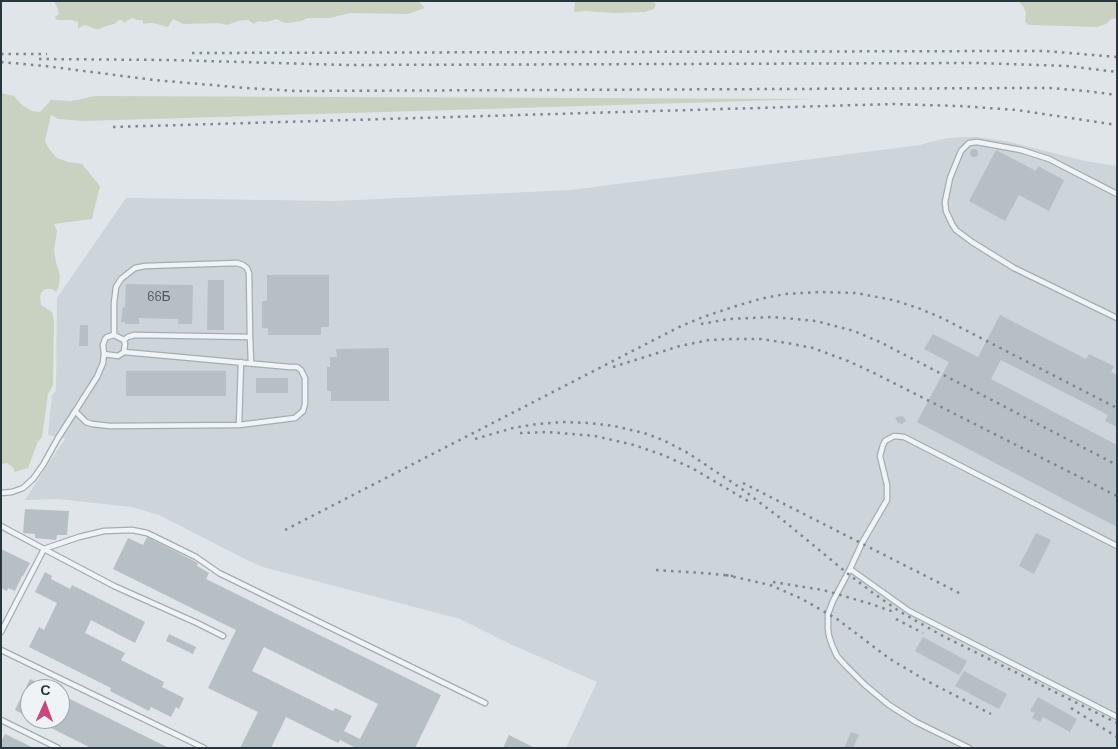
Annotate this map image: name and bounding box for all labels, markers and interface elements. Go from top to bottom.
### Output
house number: 66Б [147,288,171,304]
north arrow [20,679,70,729]
text: С [40,681,51,698]

